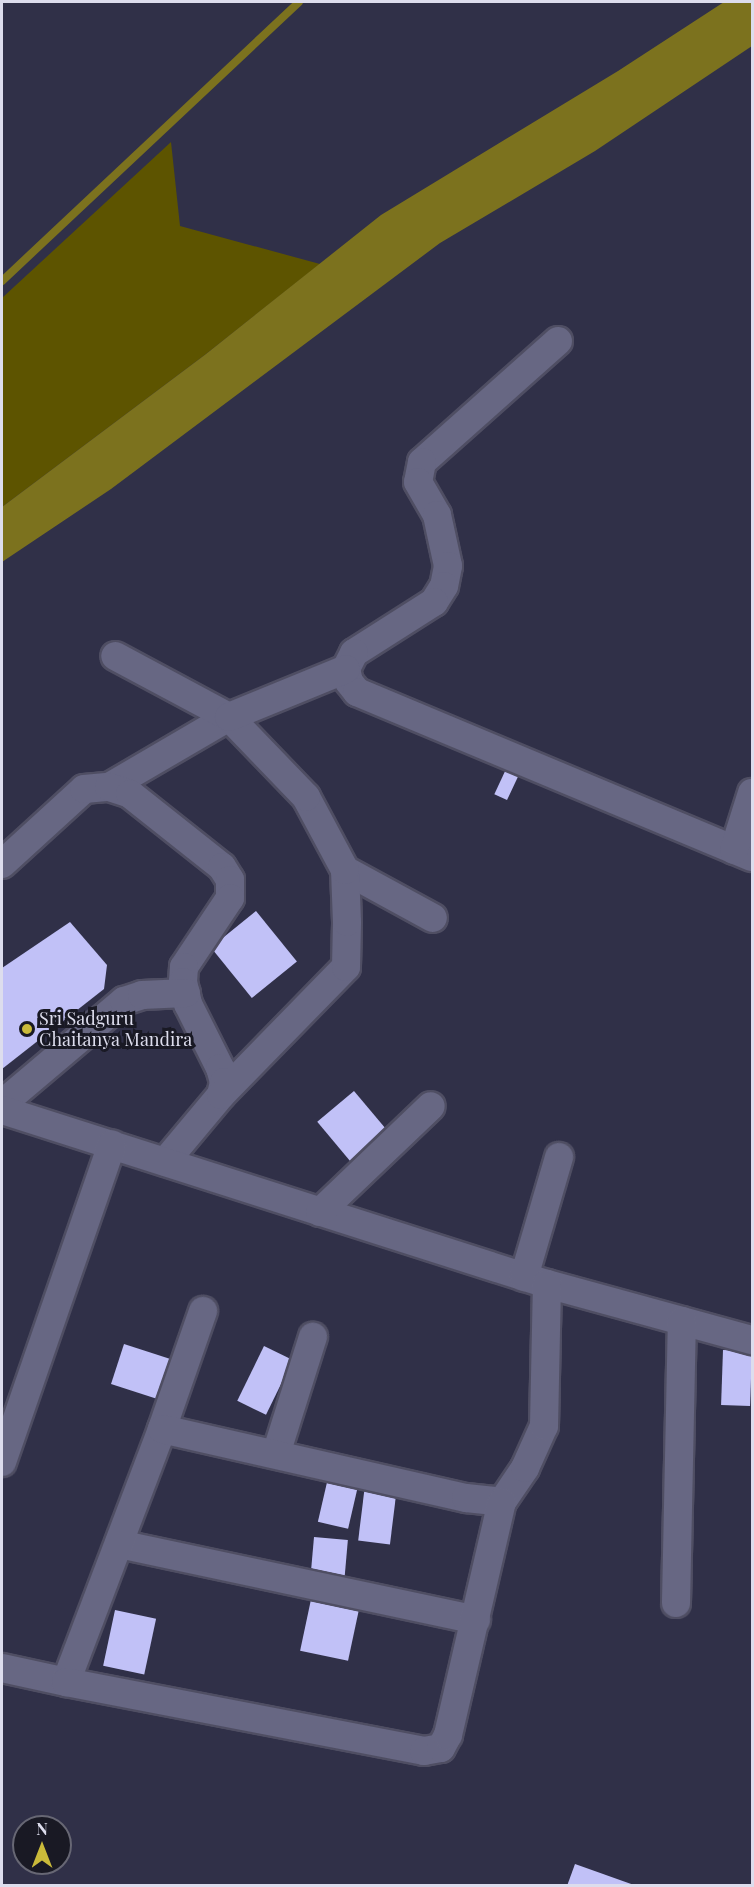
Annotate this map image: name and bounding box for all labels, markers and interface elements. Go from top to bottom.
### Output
place label: Sri Sadguru Chaitanya Mandira [39,1008,193,1050]
marker: Sri Sadguru Chaitanya Mandira [20,1022,34,1036]
north arrow [12,1815,72,1875]
text: N [36,1818,48,1839]

